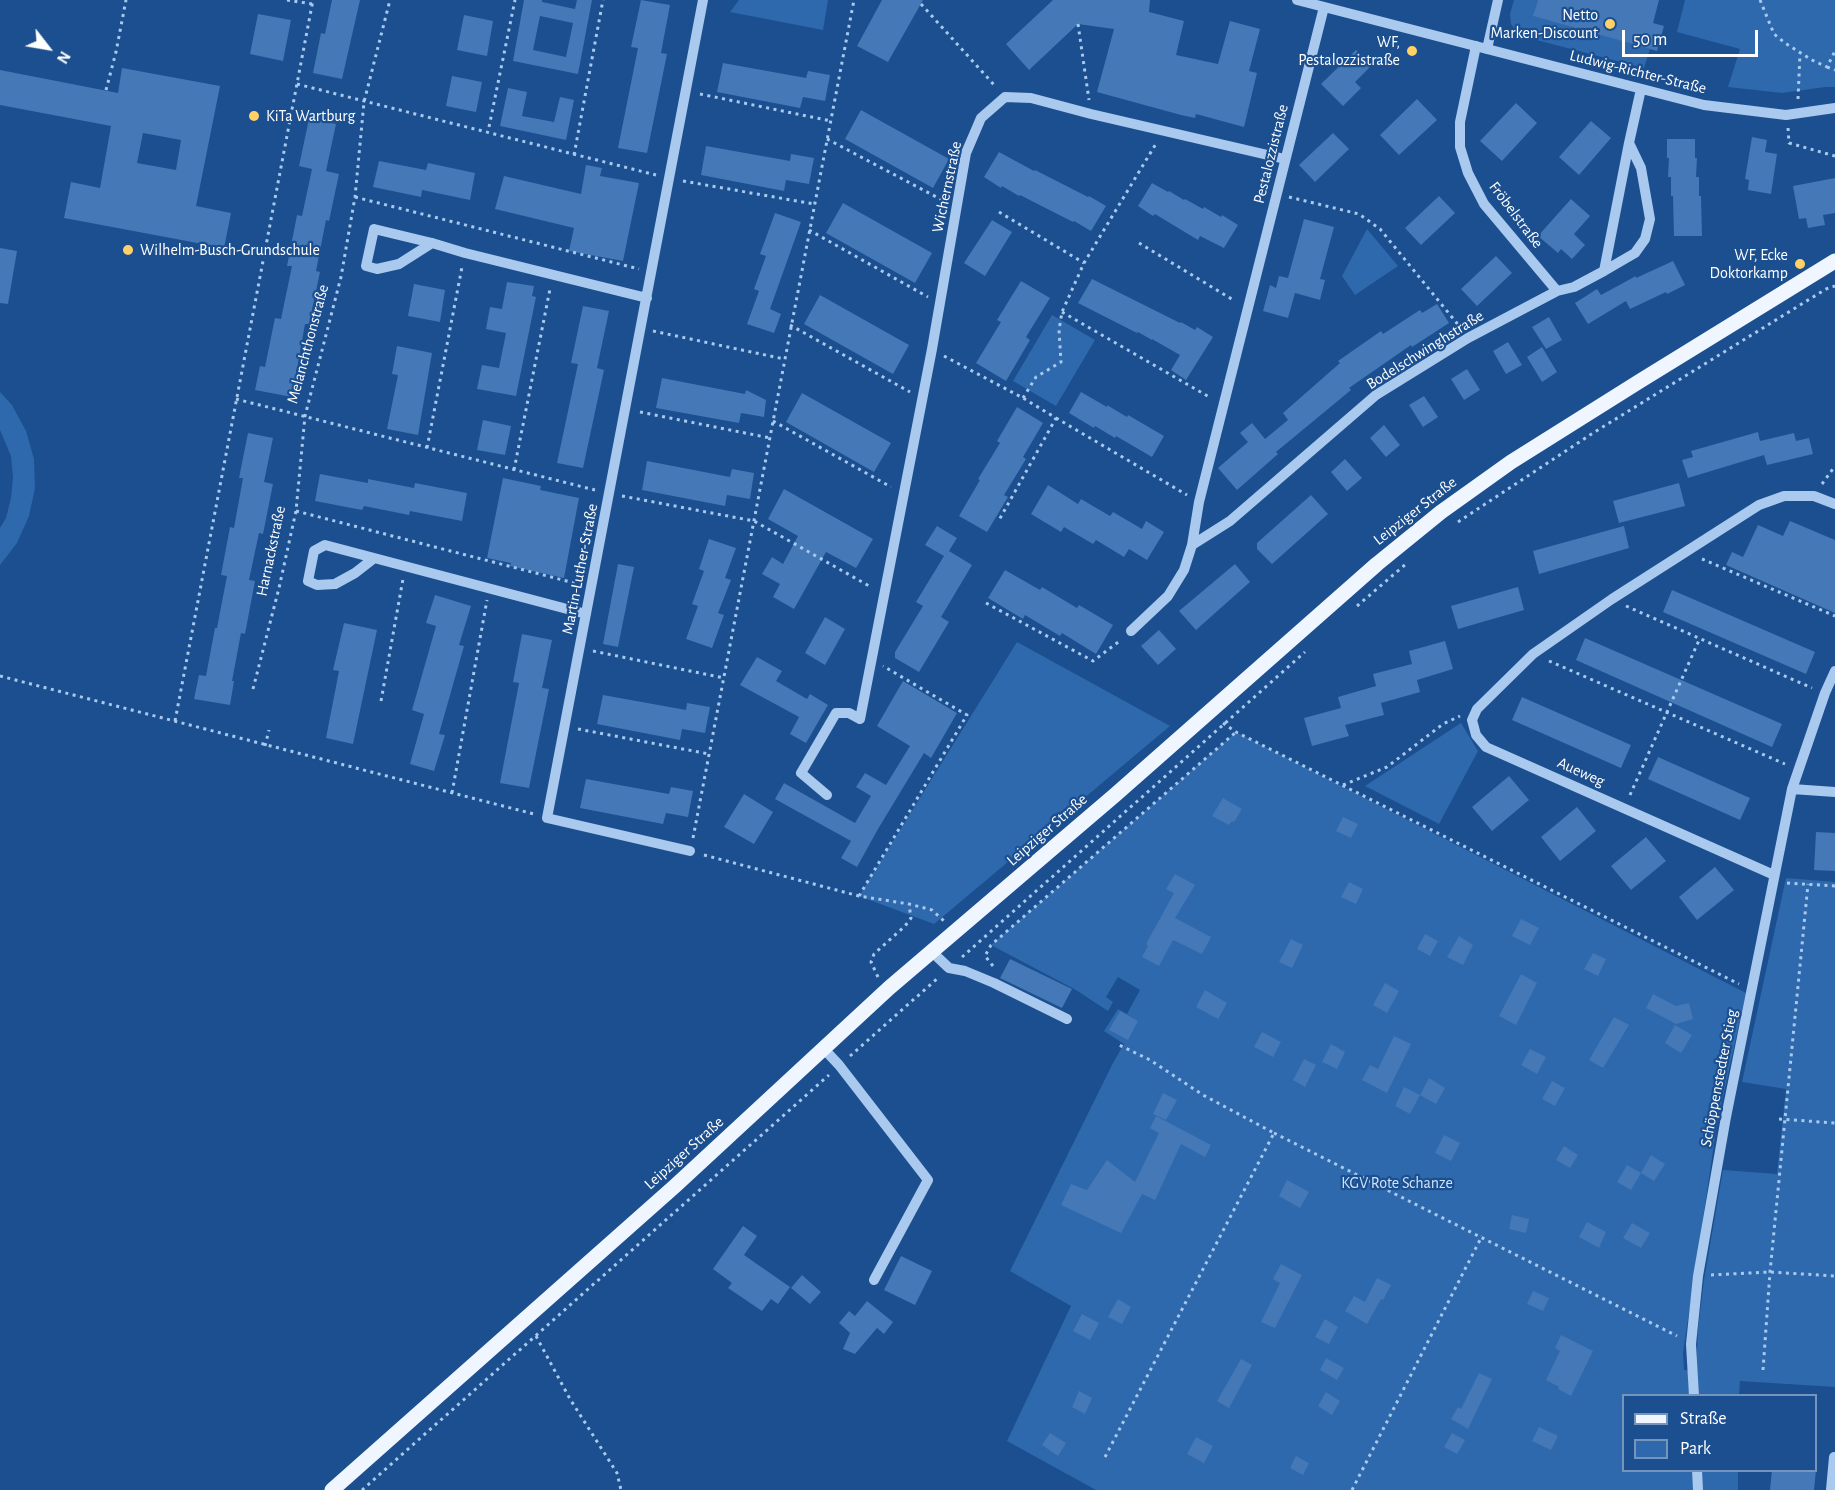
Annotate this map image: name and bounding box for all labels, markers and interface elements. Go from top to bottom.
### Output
place label: Netto Marken-Discount [1491,5,1598,43]
marker: Netto Marken-Discount [1603,17,1617,31]
north arrow [18,18,78,78]
scale bar [1625,18,1762,56]
text: 50 m [1633,31,1667,49]
place label: WF, Pestalozzistraße [1298,32,1400,70]
marker: WF, Pestalozzistraße [1405,44,1419,58]
street label: Ludwig-Richter-Straße [1568,46,1708,98]
text: N [54,48,73,66]
street label: Pestalozzistraße [1249,102,1293,206]
place label: KiTa Wartburg [266,106,355,126]
marker: KiTa Wartburg [247,109,261,123]
street label: Wichernstraße [928,139,966,235]
street label: Fröbelstraße [1485,178,1547,252]
place label: Wilhelm-Busch-Grundschule [140,240,320,260]
marker: Wilhelm-Busch-Grundschule [121,243,135,257]
place label: WF, Ecke Doktorkamp [1710,245,1788,283]
marker: WF, Ecke Doktorkamp [1793,257,1807,271]
street label: Melanchthonstraße [283,282,333,406]
street label: Bodelschwinghstraße [1363,306,1487,394]
street label: Leipziger Straße [1370,473,1460,549]
street label: Martin-Luther-Straße [558,502,602,636]
street label: Harnackstraße [252,504,290,598]
street label: Aueweg [1554,753,1608,791]
street label: Leipziger Straße [1003,790,1091,870]
street label: Schöppenstedter Stieg [1696,1008,1742,1148]
street label: Leipziger Straße [640,1112,728,1194]
park label: KGV Rote Schanze [1341,1173,1453,1193]
legend [1622,1394,1817,1472]
text: Straße [1680,1410,1726,1428]
text: Park [1680,1440,1711,1458]

